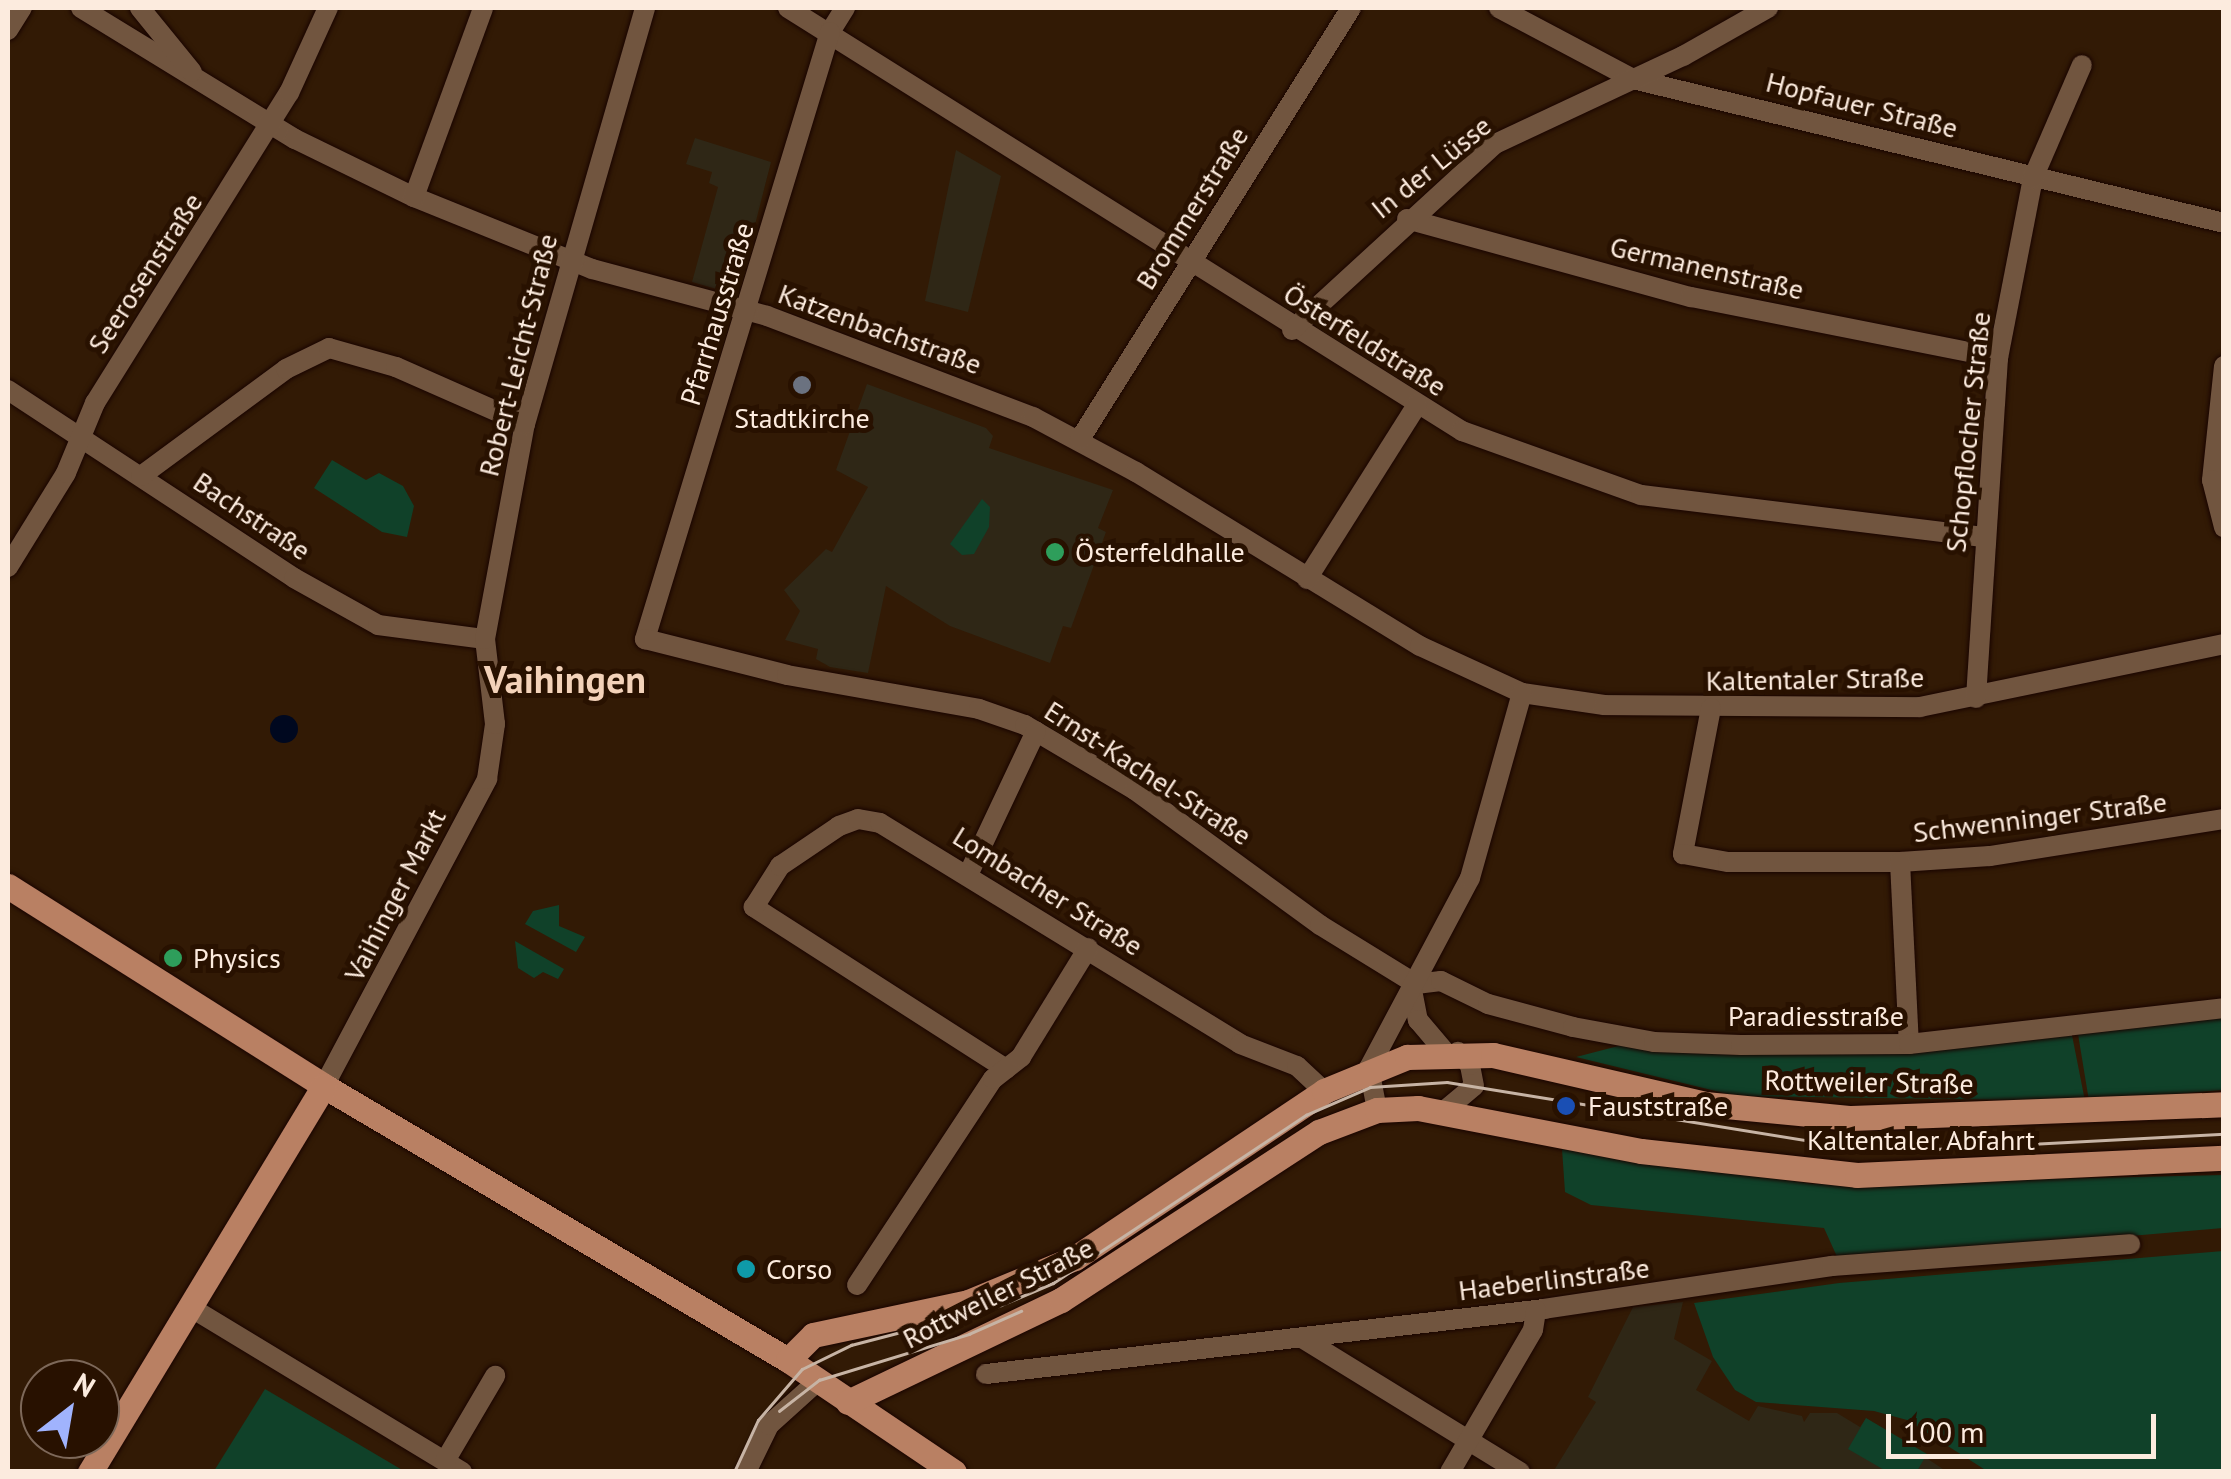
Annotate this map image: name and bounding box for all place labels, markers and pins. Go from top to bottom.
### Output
marker: Stadtkirche [791,374,813,396]
place label: Stadtkirche [734,401,870,435]
place label: Österfeldhalle [1075,535,1245,569]
marker: Österfeldhalle [1044,541,1066,563]
place label: Physics [193,941,281,975]
marker: Physics [162,947,184,969]
place label: Fauststraße [1588,1089,1728,1123]
marker: Fauststraße [1553,1093,1579,1119]
place label: Corso [766,1252,832,1286]
marker: Corso [735,1258,757,1280]

